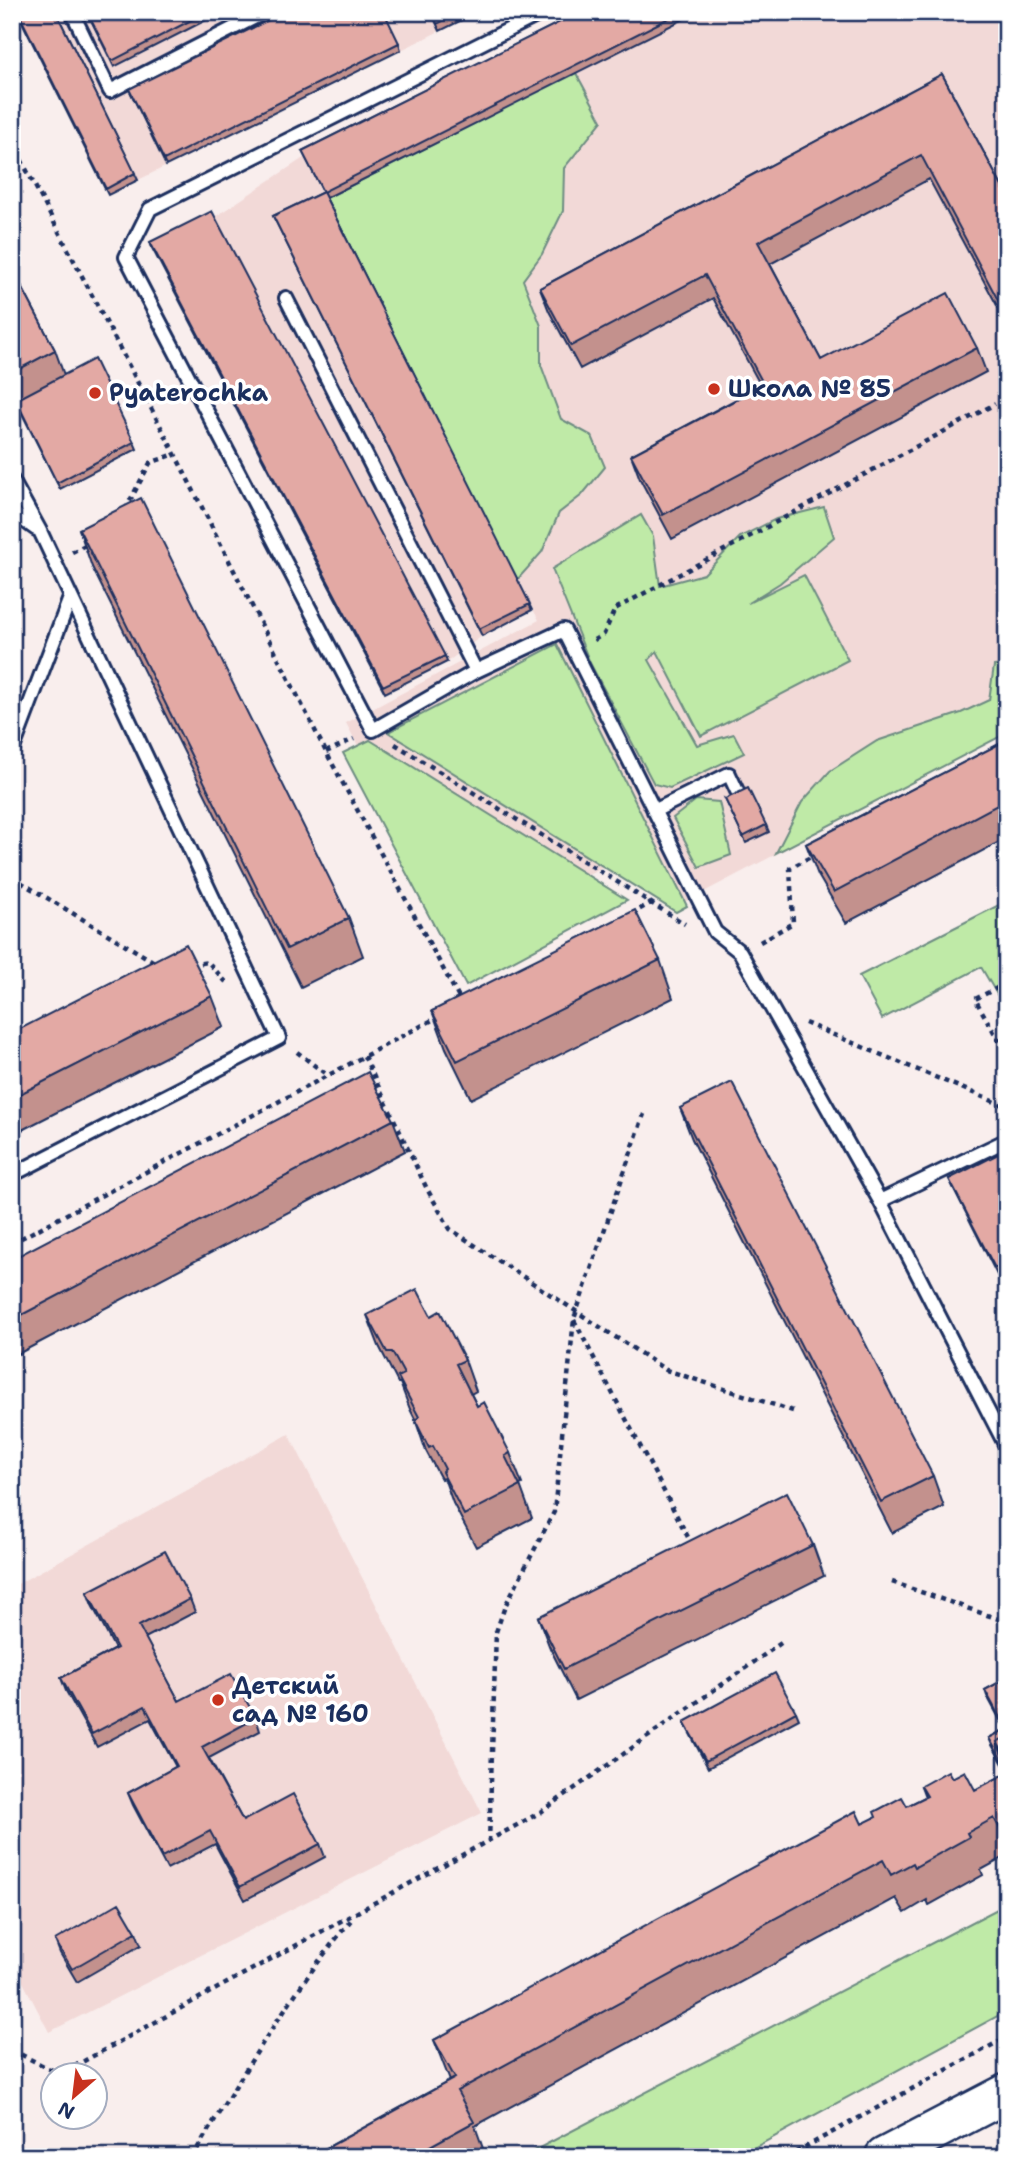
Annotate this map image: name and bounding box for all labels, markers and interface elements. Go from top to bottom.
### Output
place label: Школа № 85 [728,373,891,405]
place label: Pyaterochka [109,377,269,409]
marker: Школа № 85 [706,381,722,397]
marker: Pyaterochka [87,385,103,401]
place label: Детский сад № 160 [232,1670,369,1730]
marker: Детский сад № 160 [210,1692,226,1708]
north arrow [38,2060,108,2130]
text: N [54,2096,79,2125]

